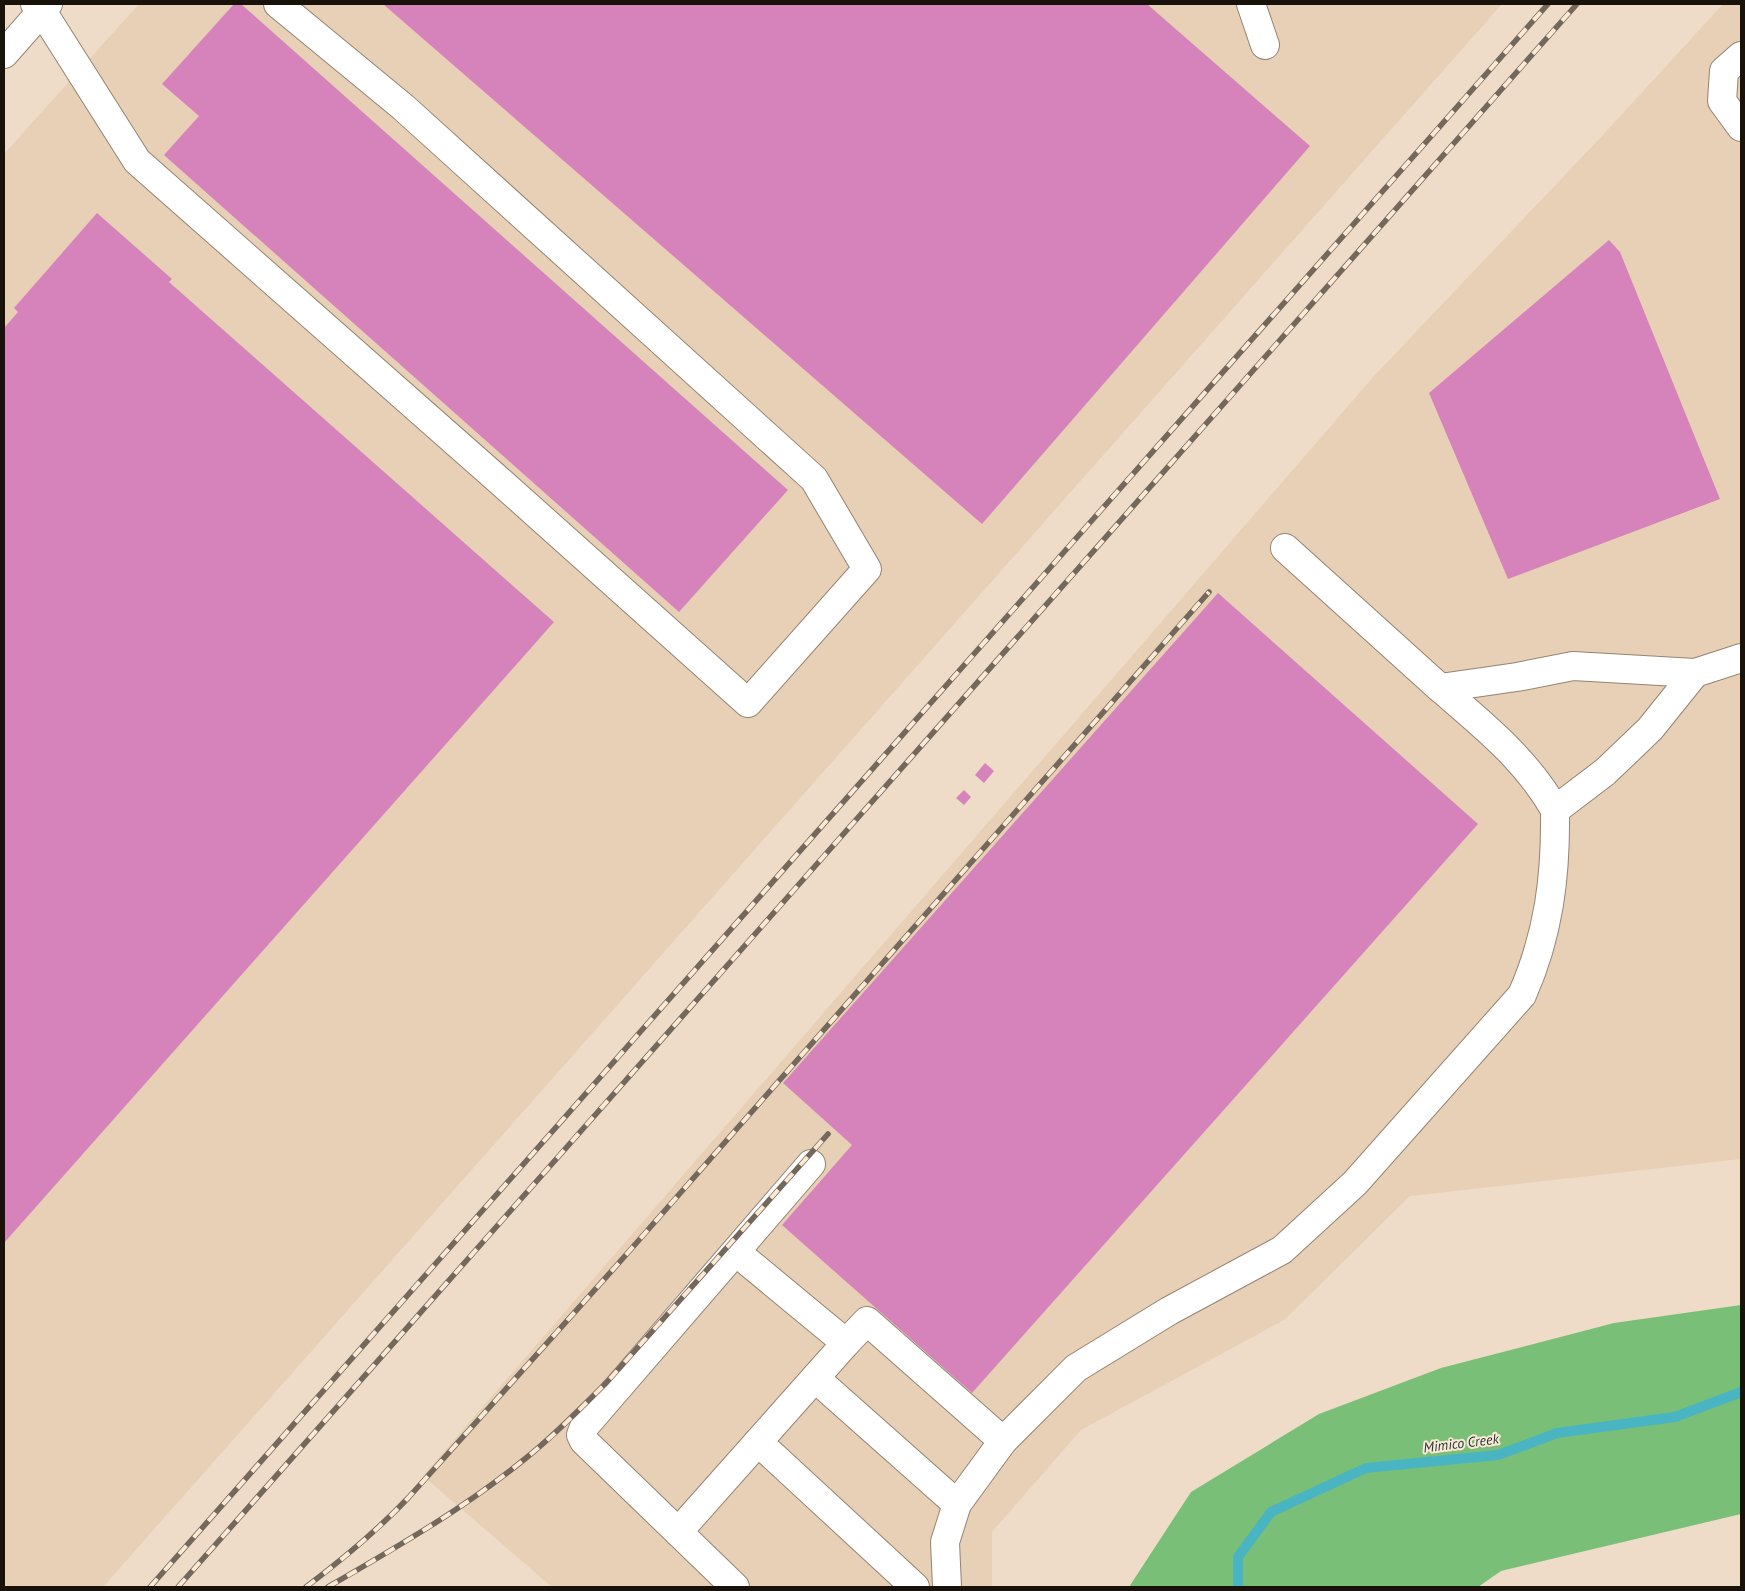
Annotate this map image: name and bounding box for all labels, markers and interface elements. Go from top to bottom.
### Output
water label: Mimico Creek [1422,1429,1500,1457]

